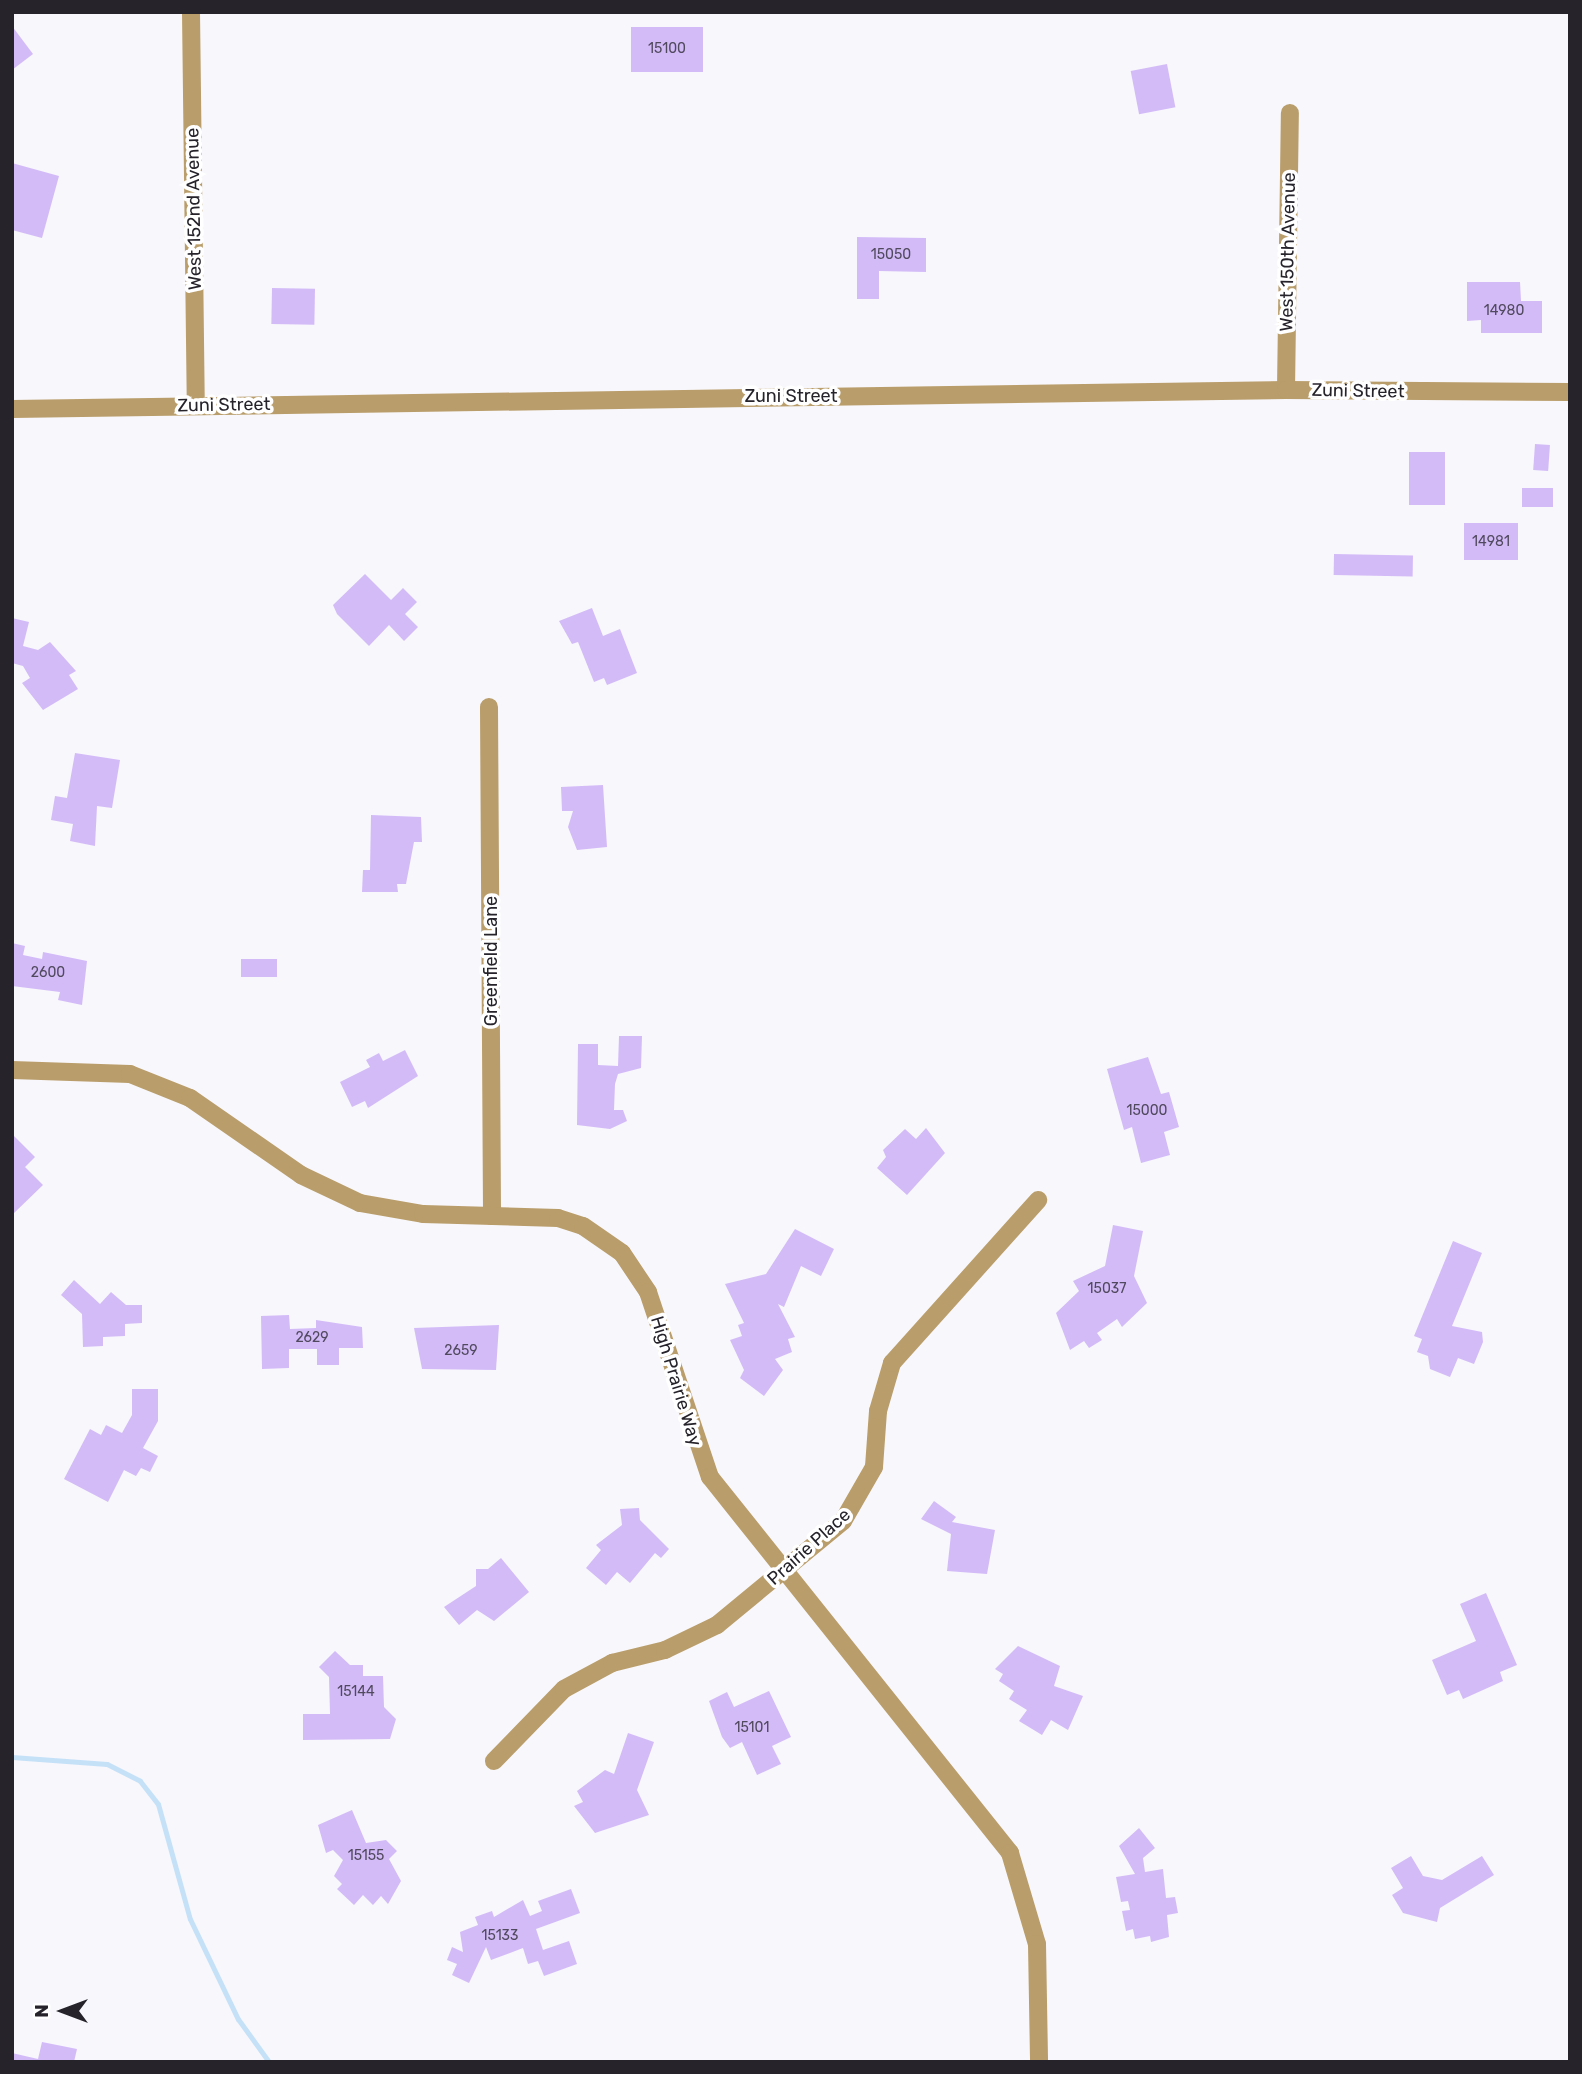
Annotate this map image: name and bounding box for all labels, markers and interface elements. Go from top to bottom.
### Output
house number: 15100 [648,41,686,57]
street label: West 152nd Avenue [182,127,206,291]
street label: West 150th Avenue [1276,172,1300,332]
house number: 15050 [871,247,911,263]
house number: 14980 [1484,303,1524,319]
street label: Zuni Street [1311,379,1405,403]
street label: Zuni Street [744,385,838,407]
street label: Zuni Street [177,393,271,417]
house number: 14981 [1472,534,1510,550]
street label: Greenfield Lane [480,896,502,1026]
house number: 2600 [31,965,65,981]
house number: 15000 [1127,1103,1167,1119]
house number: 15037 [1088,1281,1126,1297]
street label: High Prairie Way [646,1313,706,1449]
house number: 2629 [295,1330,329,1346]
house number: 2659 [444,1343,478,1359]
street label: Prairie Place [763,1504,855,1590]
house number: 15144 [337,1684,375,1700]
house number: 15101 [735,1720,769,1736]
house number: 15155 [348,1848,384,1864]
house number: 15133 [482,1928,518,1944]
north arrow [28,1976,98,2046]
text: N [30,2004,53,2018]

